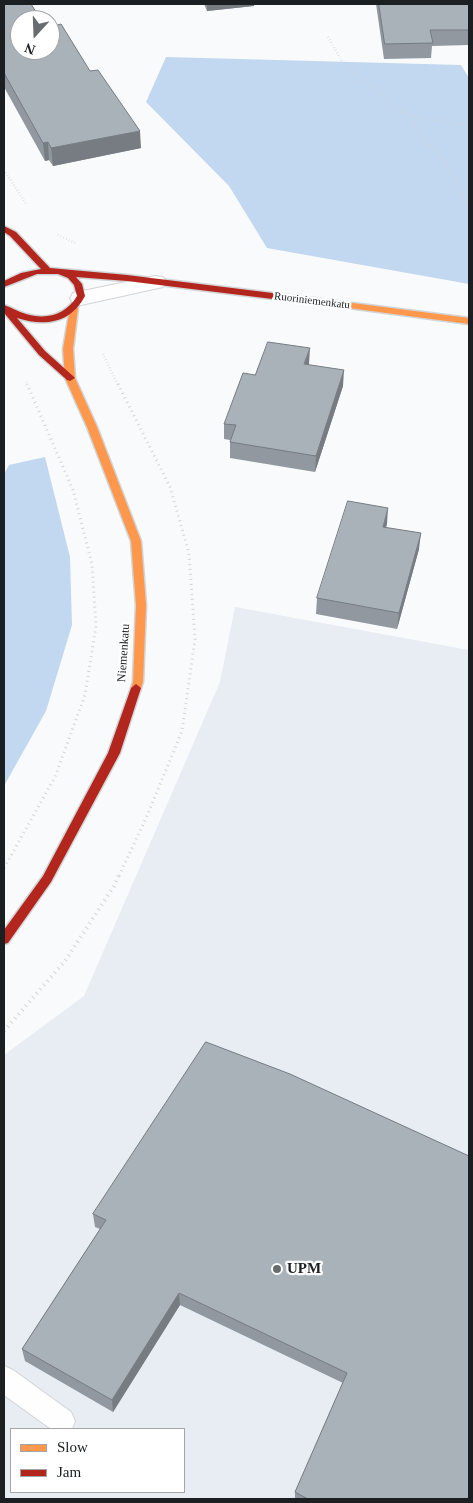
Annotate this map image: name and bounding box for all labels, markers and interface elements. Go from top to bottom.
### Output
north arrow [10,10,60,60]
text: N [23,40,37,57]
street label: Ruoriniemenkatu [273,290,351,312]
street label: Niemenkatu [115,623,133,683]
place label: UPM [287,1260,321,1278]
marker: UPM [271,1263,283,1275]
legend [10,1428,185,1493]
text: Slow [57,1439,88,1455]
text: Jam [57,1464,81,1480]

